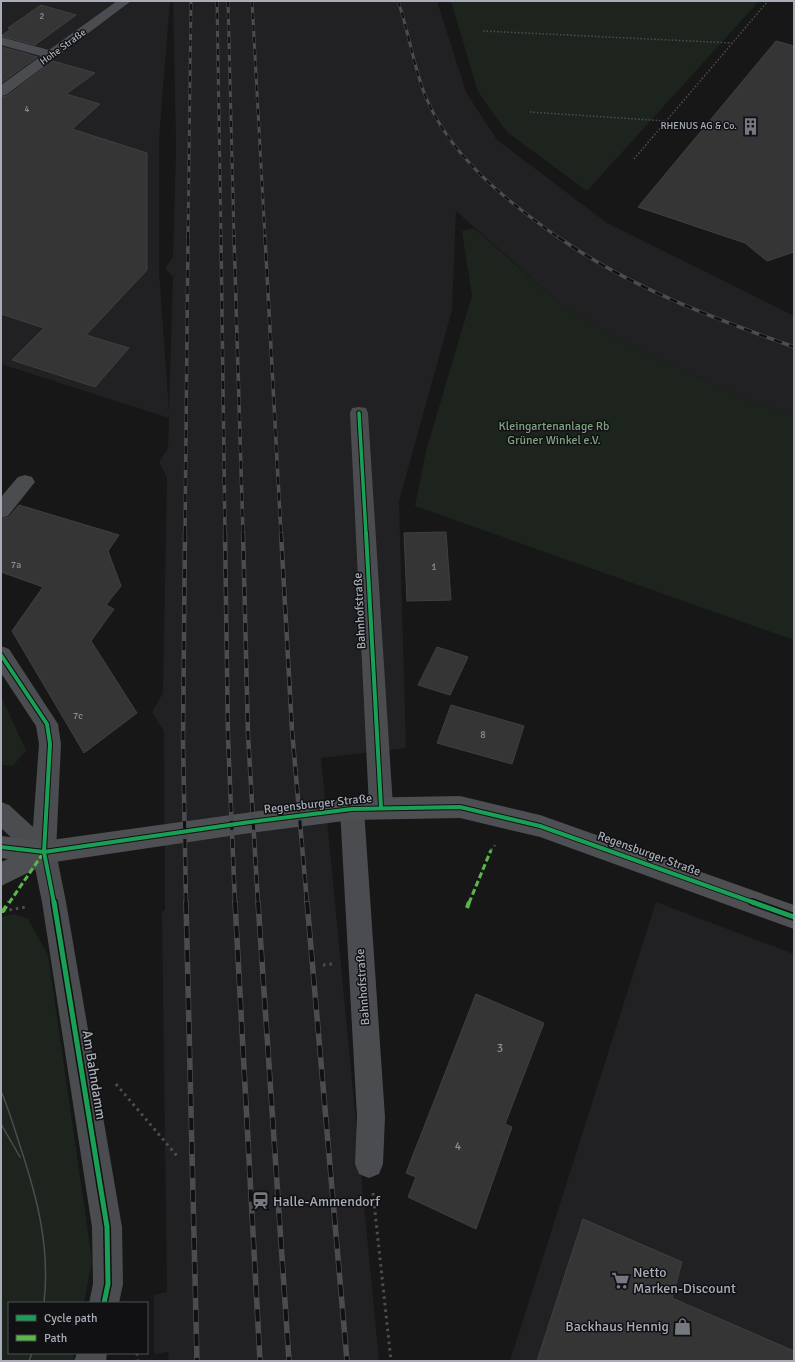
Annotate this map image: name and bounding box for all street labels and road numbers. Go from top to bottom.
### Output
street label: Hohe Straße [38,26,88,68]
street label: Bahnhofstraße [351,572,369,650]
street label: Regensburger Straße [263,791,373,817]
street label: Regensburger Straße [595,828,703,880]
street label: Bahnhofstraße [353,948,373,1026]
street label: Am Bahndamm [79,1029,109,1121]

